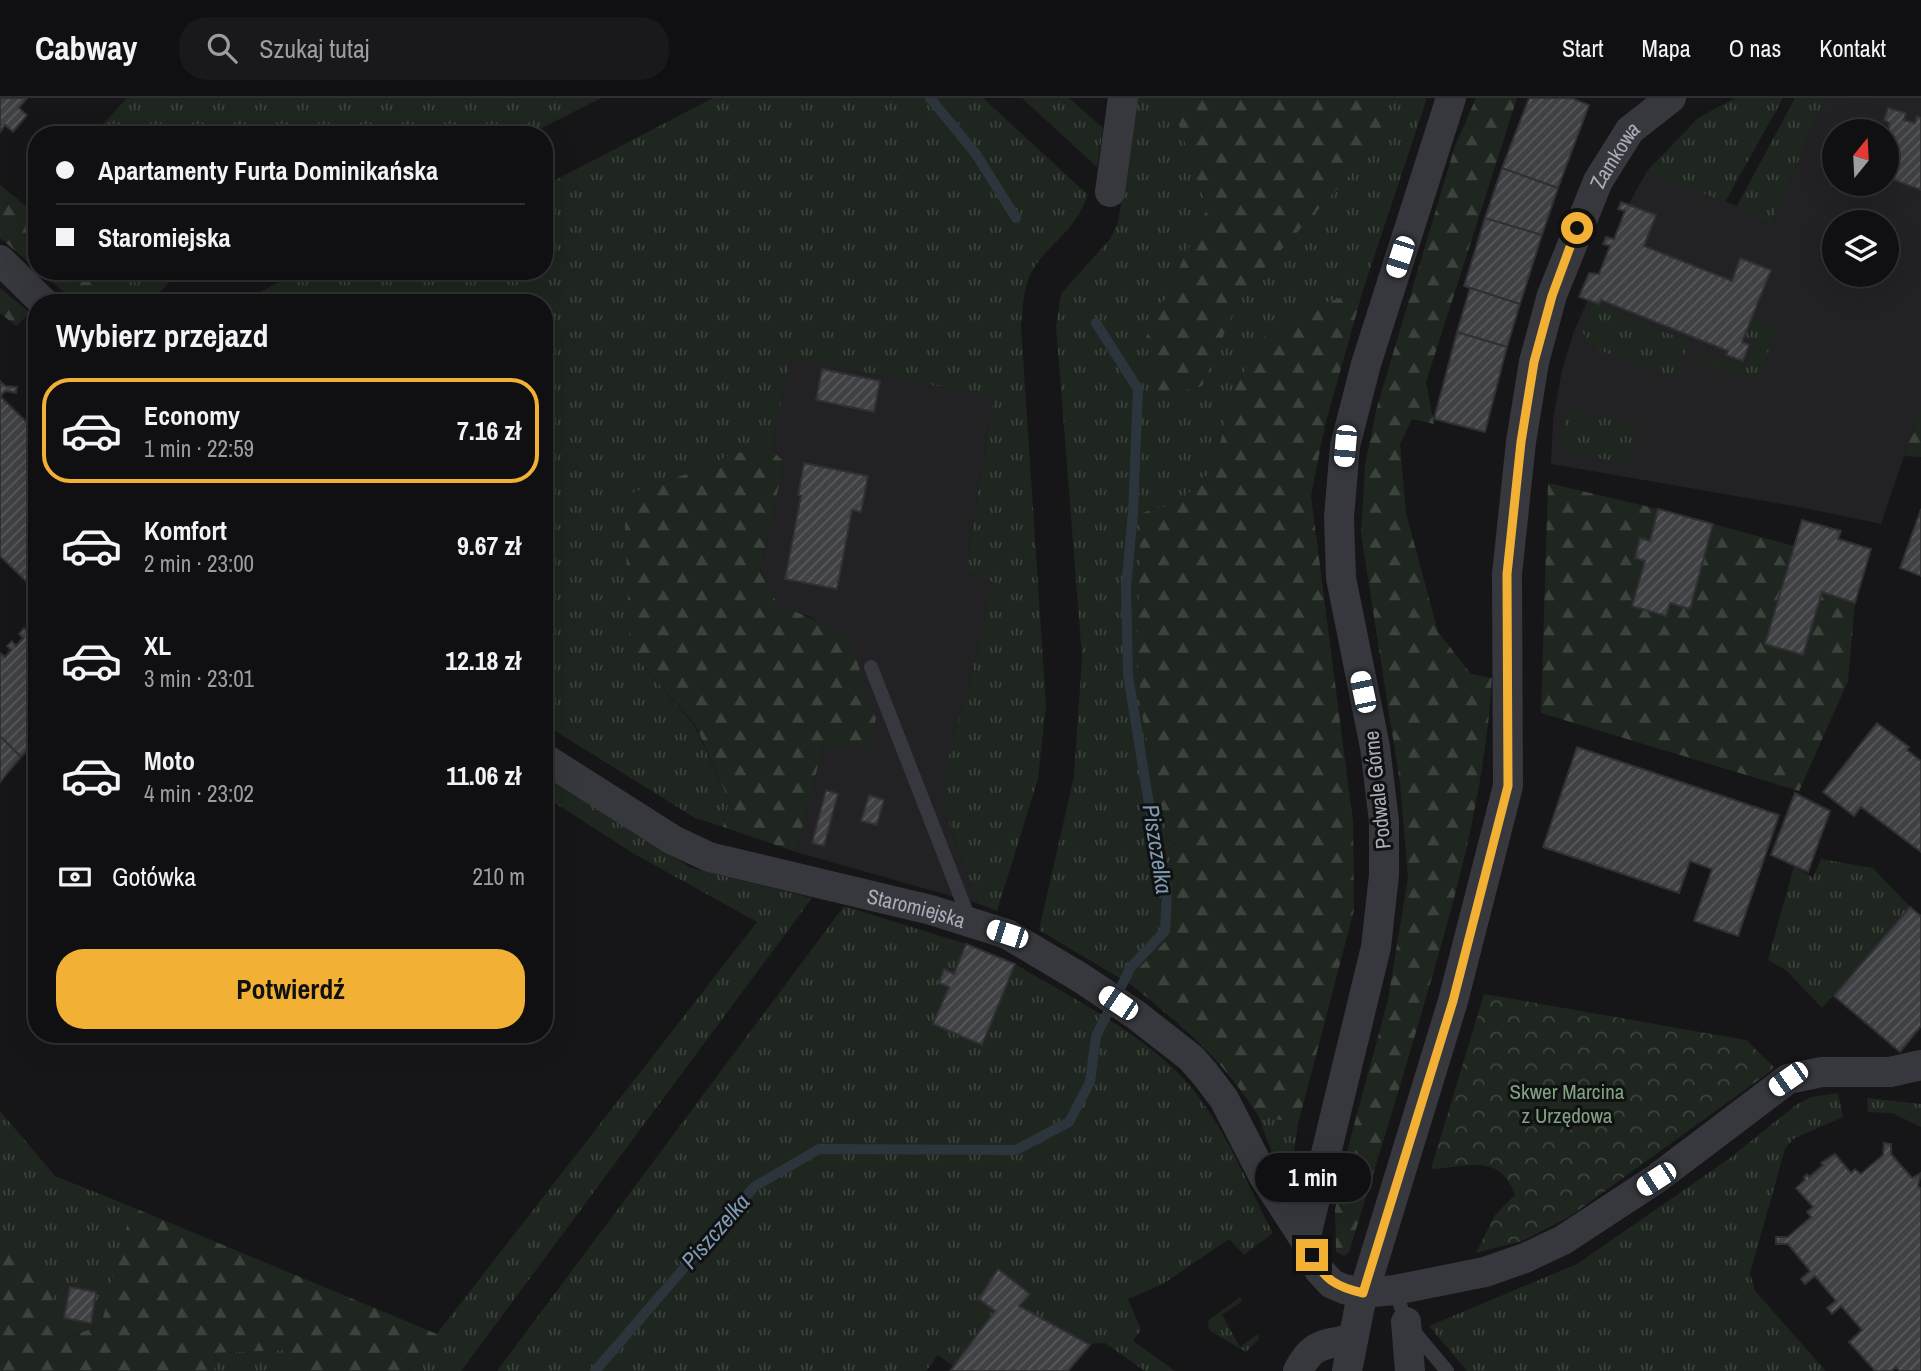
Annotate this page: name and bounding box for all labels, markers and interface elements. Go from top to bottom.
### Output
search box [179,17,669,80]
text: Cabway [35,26,137,70]
icon: search [203,29,241,67]
text: Szukaj tutaj [259,31,370,66]
text: Start [1562,32,1604,64]
text: Mapa [1642,32,1691,64]
text: O nas [1729,32,1781,64]
text: Kontakt [1819,32,1886,64]
street label: Zamkowa [1582,113,1646,192]
north arrow [1822,119,1899,196]
map controls [1822,119,1899,287]
text: Apartamenty Furta Dominikańska [98,153,438,188]
button: layers [1822,210,1899,287]
route start [1561,212,1593,244]
text: Staromiejska [98,220,231,255]
car [1384,234,1417,280]
text: Wybierz przejazd [56,314,268,357]
text: Economy [144,398,240,433]
icon: car [60,399,123,462]
text: 7.16 zł [457,413,521,448]
car [1333,424,1358,468]
text: 1 min · 22:59 [144,433,254,464]
text: Komfort [144,513,227,548]
icon: car [60,514,123,577]
text: 9.67 zł [457,528,521,563]
text: 2 min · 23:00 [144,548,254,579]
text: XL [144,628,171,663]
icon: car [60,629,123,692]
text: 12.18 zł [445,643,521,678]
text: 3 min · 23:01 [144,663,254,694]
car [1349,669,1378,715]
street label: Podwale Górne [1356,729,1398,851]
text: Moto [144,743,195,778]
icon: car [60,744,123,807]
text: 11.06 zł [446,758,521,793]
text: 4 min · 23:02 [144,778,254,809]
water label: Piszczelka [1136,802,1180,896]
icon: cash [56,858,94,896]
text: Gotówka [112,859,196,894]
text: 210 m [473,861,525,892]
street label: Staromiejska [864,881,970,935]
car [984,918,1031,950]
button: Potwierdź [56,949,525,1029]
car [1095,983,1142,1023]
car [1765,1058,1812,1100]
park label: Skwer Marcina z Urzędowa [1510,1077,1625,1130]
callout: 1 min [1254,1154,1370,1202]
car [1633,1159,1680,1199]
text: 1 min [1288,1162,1338,1193]
water label: Piszczelka [674,1187,756,1275]
route end [1296,1239,1328,1271]

